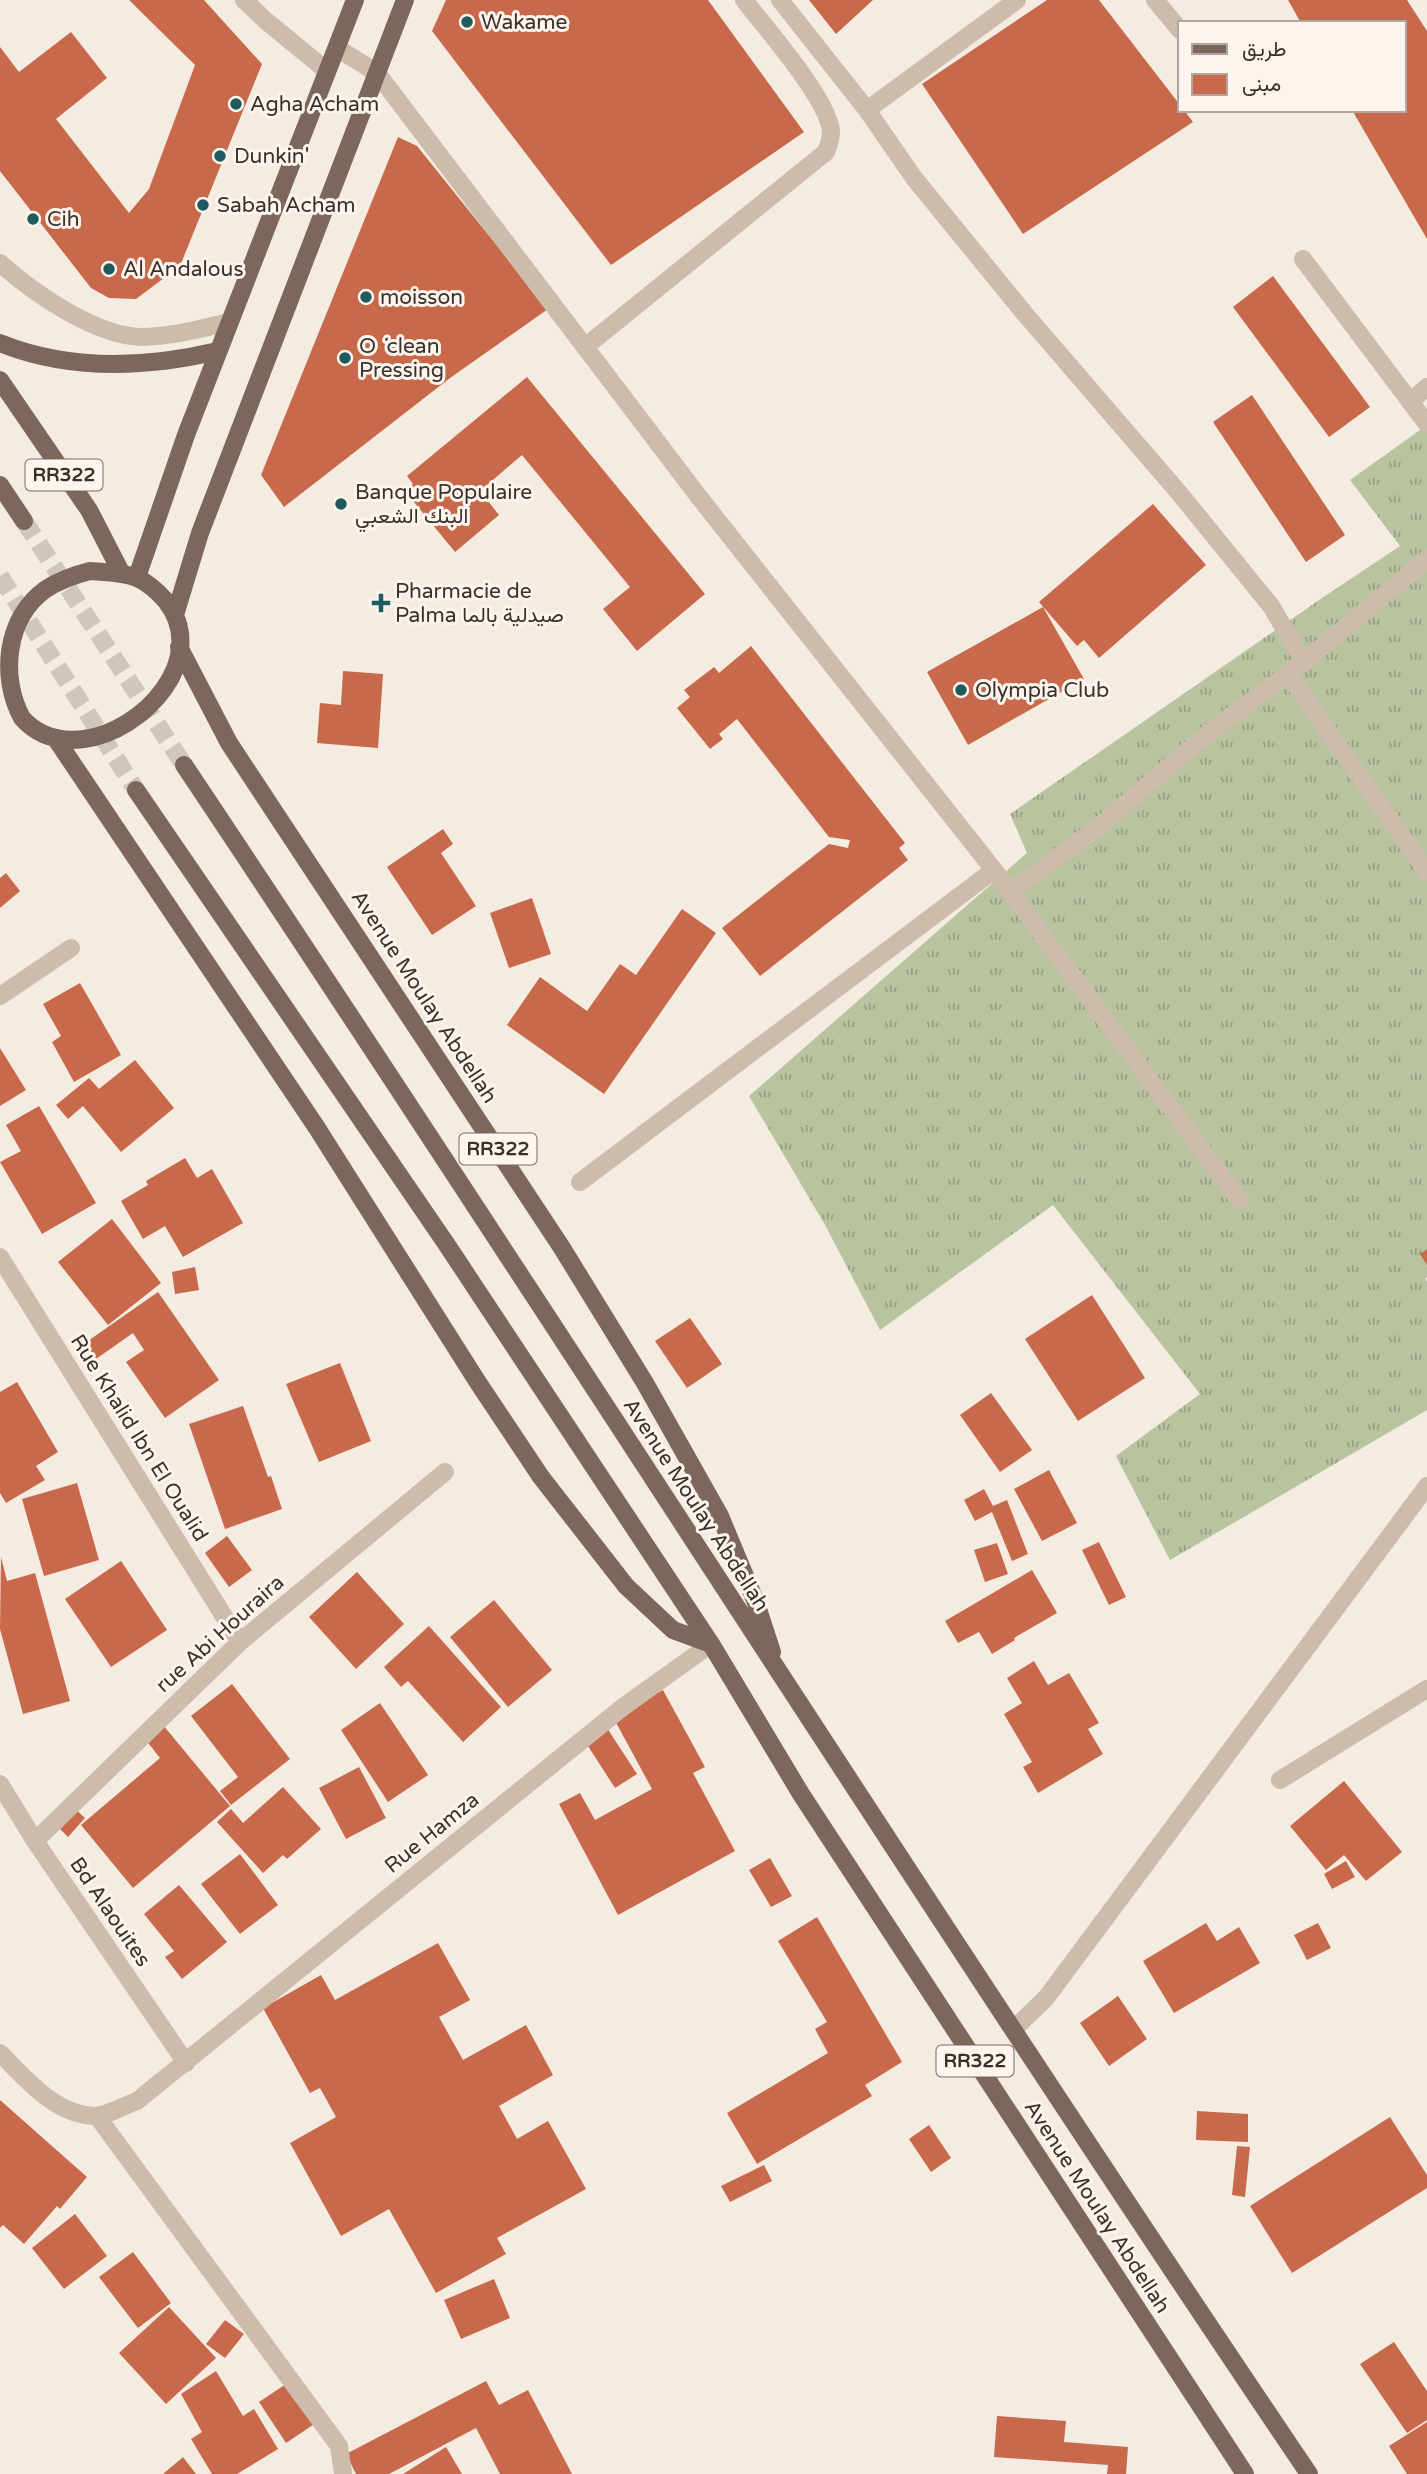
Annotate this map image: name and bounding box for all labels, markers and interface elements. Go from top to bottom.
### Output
place label: Wakame [481,10,568,35]
marker: Wakame [459,14,475,30]
legend [1178,21,1406,112]
text: طريق [1242,37,1287,62]
text: مبنى [1242,72,1281,97]
place label: Agha Acham [250,92,379,117]
marker: Agha Acham [228,96,244,112]
place label: Dunkin' [234,144,309,169]
marker: Dunkin' [212,148,228,164]
place label: Sabah Acham [217,193,356,218]
marker: Sabah Acham [195,197,211,213]
place label: Cih [47,207,80,232]
marker: Cih [25,211,41,227]
place label: Al Andalous [123,257,243,282]
marker: Al Andalous [101,261,117,277]
place label: moisson [380,285,463,310]
marker: moisson [358,289,374,305]
place label: O ´clean Pressing [359,334,444,383]
marker: O ´clean Pressing [337,350,353,366]
road number: RR322 [25,460,102,490]
place label: Banque Populaire البنك الشعبي [355,480,532,533]
marker: Banque Populaire البنك الشعبي [333,496,349,512]
place label: Pharmacie de Palma صيدلية بالما [395,579,564,628]
marker: Pharmacie de Palma صيدلية بالما [373,595,389,611]
place label: Olympia Club [975,678,1109,703]
marker: Olympia Club [953,682,969,698]
street label: Avenue Moulay Abdellah [346,886,502,1108]
road number: RR322 [460,1134,536,1164]
street label: Rue Khalid Ibn El Oualid [65,1330,213,1546]
street label: Avenue Moulay Abdellah [618,1394,774,1616]
street label: rue Abi Houraira [151,1570,289,1698]
street label: Rue Hamza [380,1787,484,1879]
street label: Bd Alaouites [64,1853,156,1971]
road number: RR322 [936,2046,1014,2076]
street label: Avenue Moulay Abdellah [1019,2096,1175,2318]

